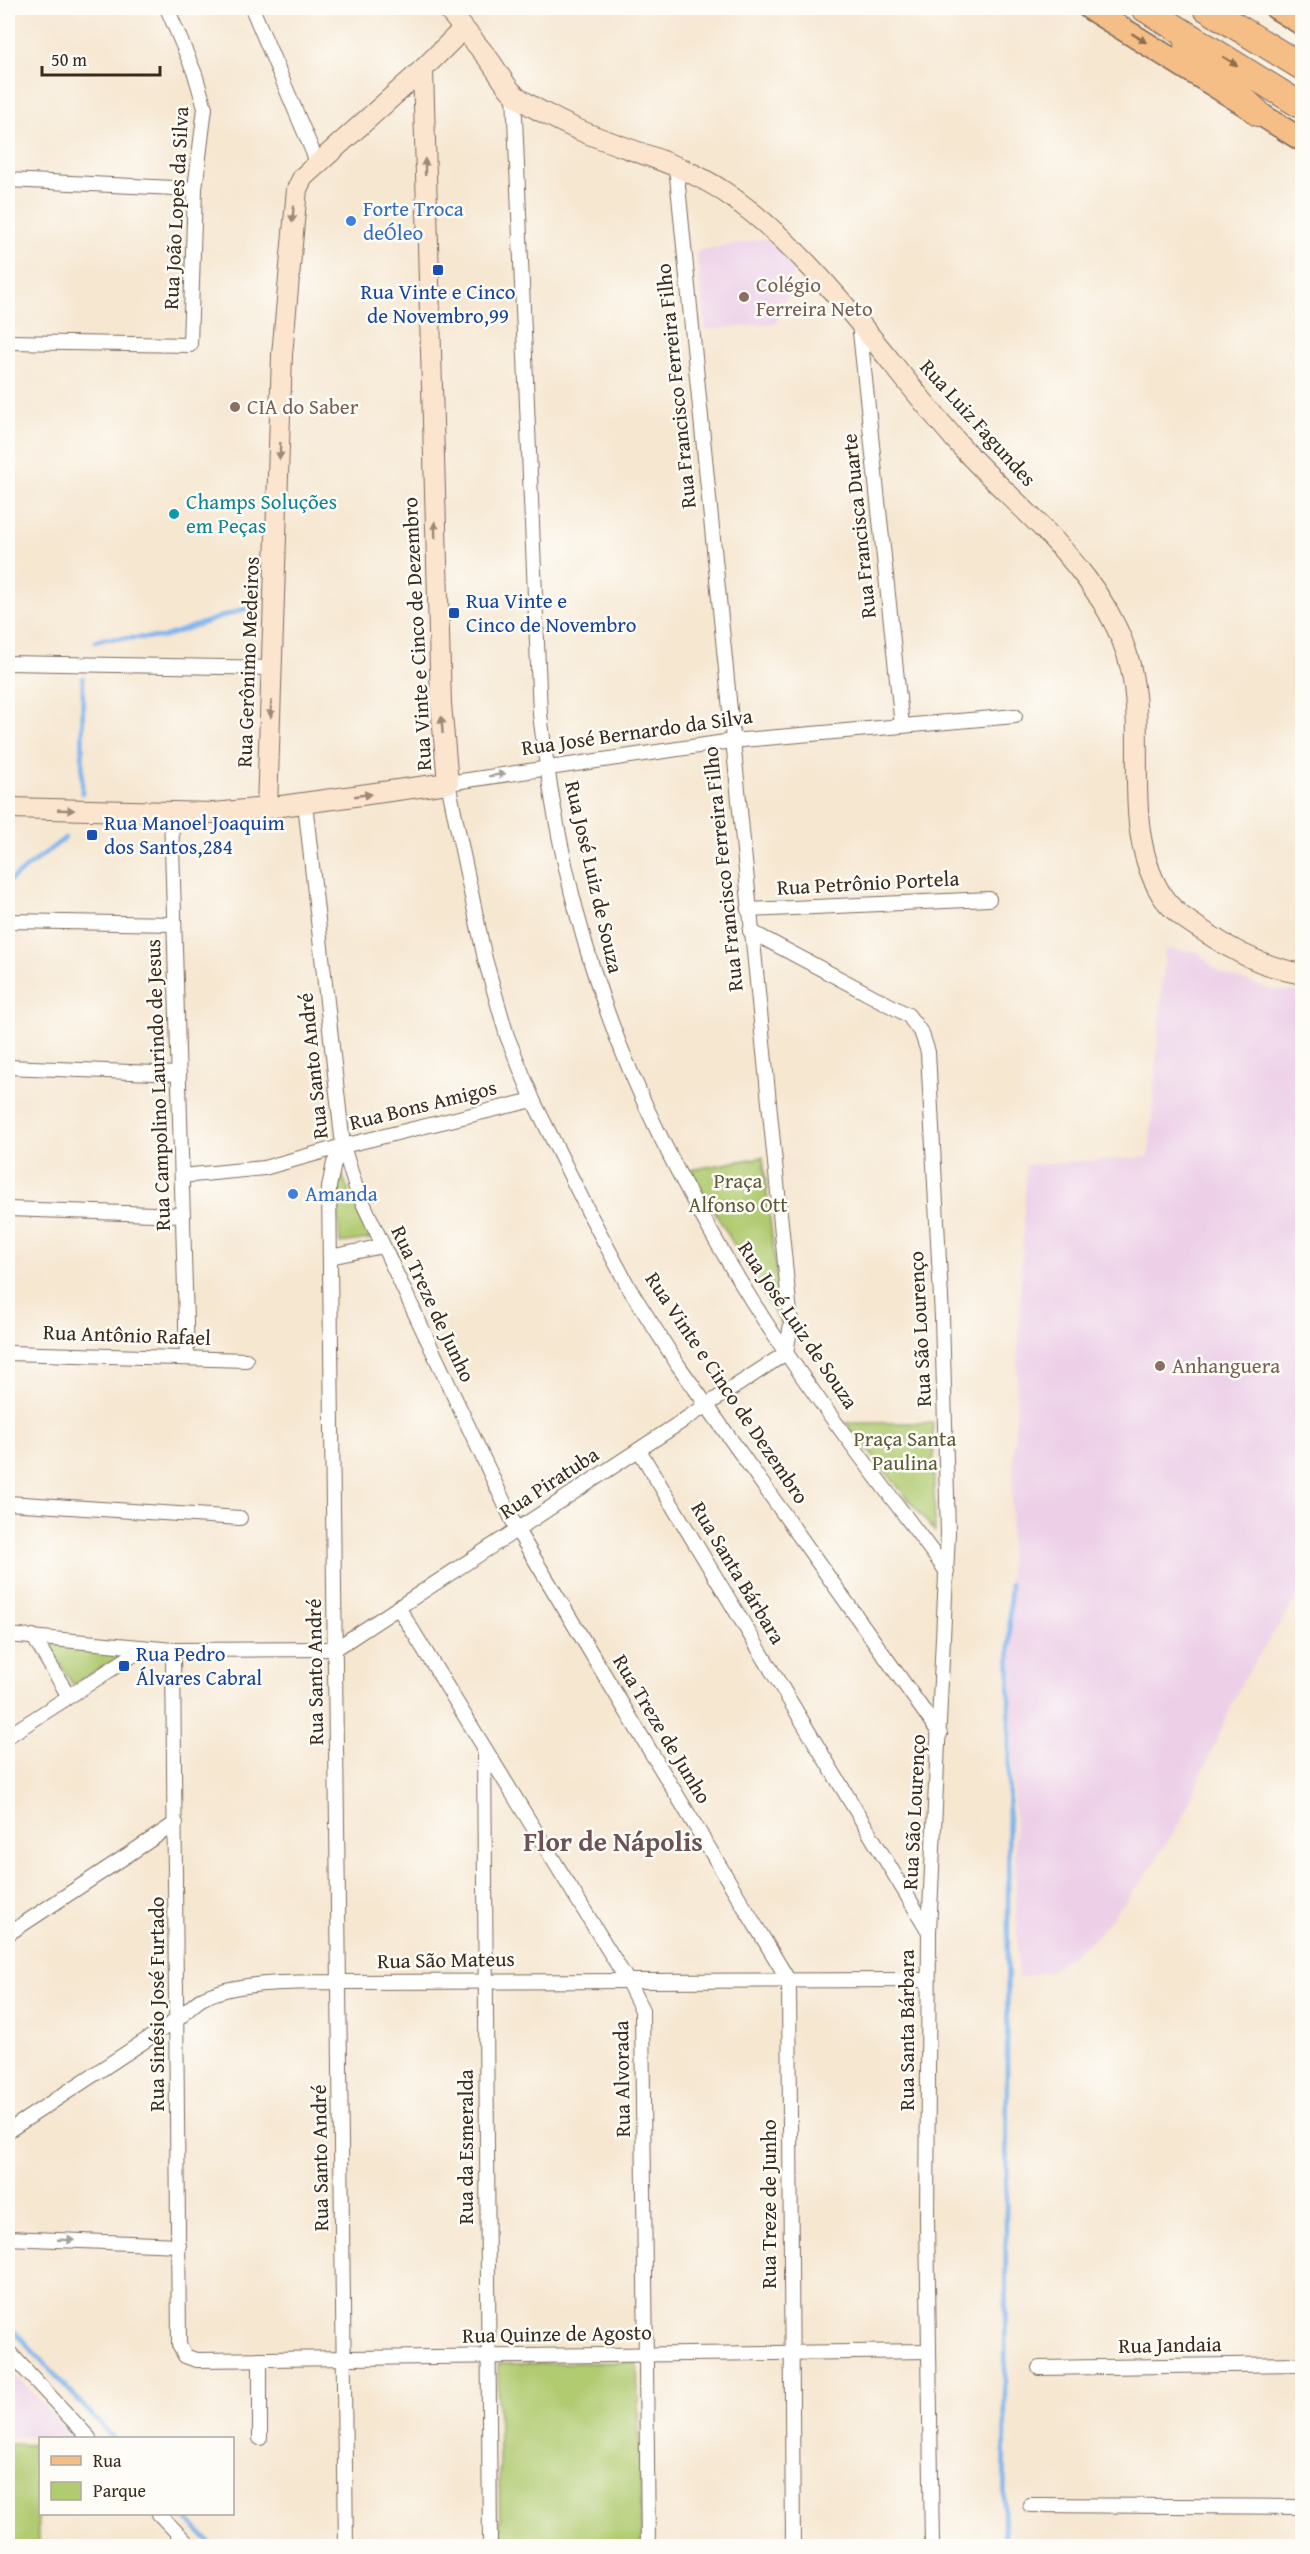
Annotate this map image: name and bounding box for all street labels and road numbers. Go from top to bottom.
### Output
street label: Rua João Lopes da Silva [155,106,196,310]
street label: Rua Francisco Ferreira Filho [647,262,704,510]
street label: Rua Luiz Fagundes [913,352,1044,493]
street label: Rua Francisca Duarte [833,432,884,620]
street label: Rua Vinte e Cinco de Dezembro [394,496,439,772]
street label: Rua Gerônimo Medeiros [228,556,267,768]
street label: Rua José Bernardo da Silva [519,700,755,763]
street label: Rua Francisco Ferreira Filho [694,745,751,993]
street label: Rua José Luiz de Souza [557,778,632,976]
street label: Rua Petrônio Portela [776,862,960,903]
street label: Rua Campolino Laurindo de Jesus [137,939,178,1232]
street label: Rua Santo André [289,991,336,1141]
street label: Rua Bons Amigos [346,1071,500,1138]
street label: Rua Treze de Junho [384,1220,483,1387]
street label: Rua José Luiz de Souza [731,1235,866,1415]
street label: Rua São Lourenço [900,1250,939,1408]
street label: Rua Vinte e Cinco de Dezembro [638,1265,817,1510]
street label: Rua Antônio Rafael [42,1316,212,1353]
street label: Rua Piratuba [493,1439,605,1526]
street label: Rua Santa Bárbara [684,1496,793,1650]
street label: Rua Santo André [298,1598,331,1746]
street label: Rua Treze de Junho [605,1648,719,1809]
street label: Rua São Lourenço [894,1733,933,1891]
street label: Rua Sinésio José Furtado [141,1896,172,2112]
street label: Rua São Mateus [377,1943,515,1976]
street label: Rua Santa Bárbara [891,1949,922,2111]
street label: Rua Alvorada [605,2020,638,2138]
street label: Rua da Esmeralda [450,2069,481,2225]
street label: Rua Santo André [303,2084,336,2232]
street label: Rua Treze de Junho [753,2119,784,2289]
street label: Rua Quinze de Agosto [462,2316,652,2351]
street label: Rua Jandaia [1118,2328,1222,2361]

